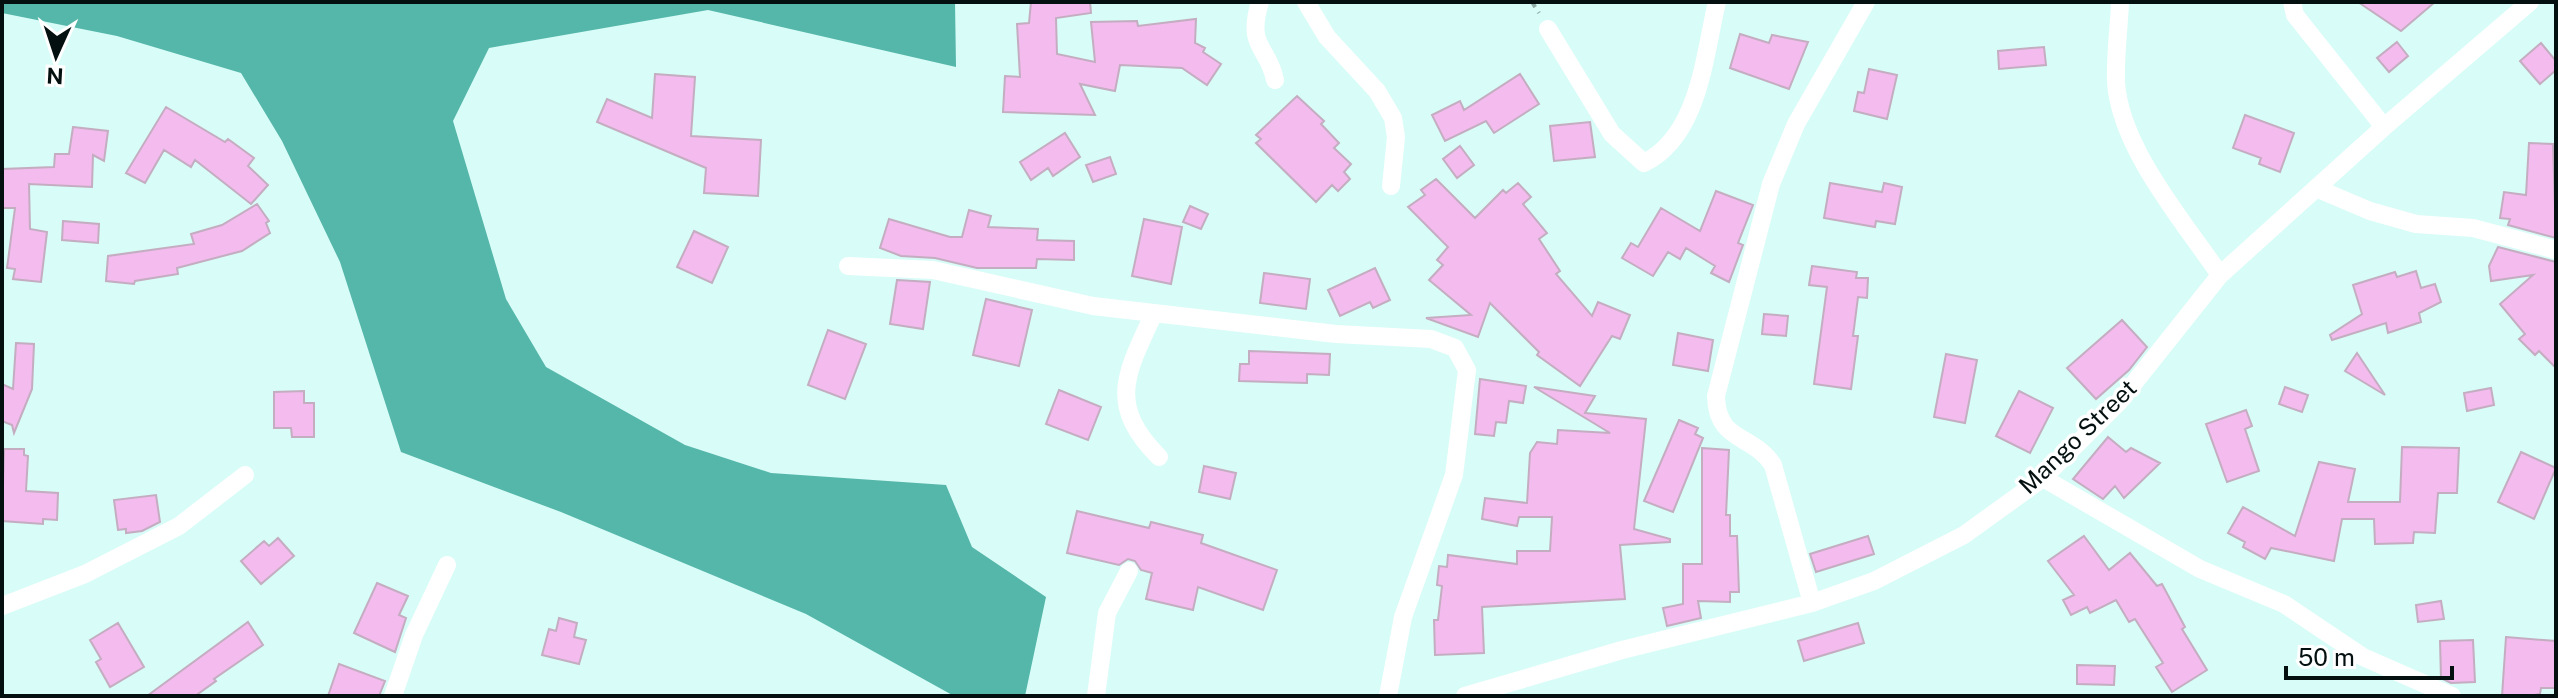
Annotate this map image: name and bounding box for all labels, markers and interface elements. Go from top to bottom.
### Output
north arrow [16,16,96,96]
text: N [46,63,64,89]
street label: Mango Street [2013,373,2142,499]
scale bar [2286,630,2452,680]
text: 50 m [2298,643,2355,671]

